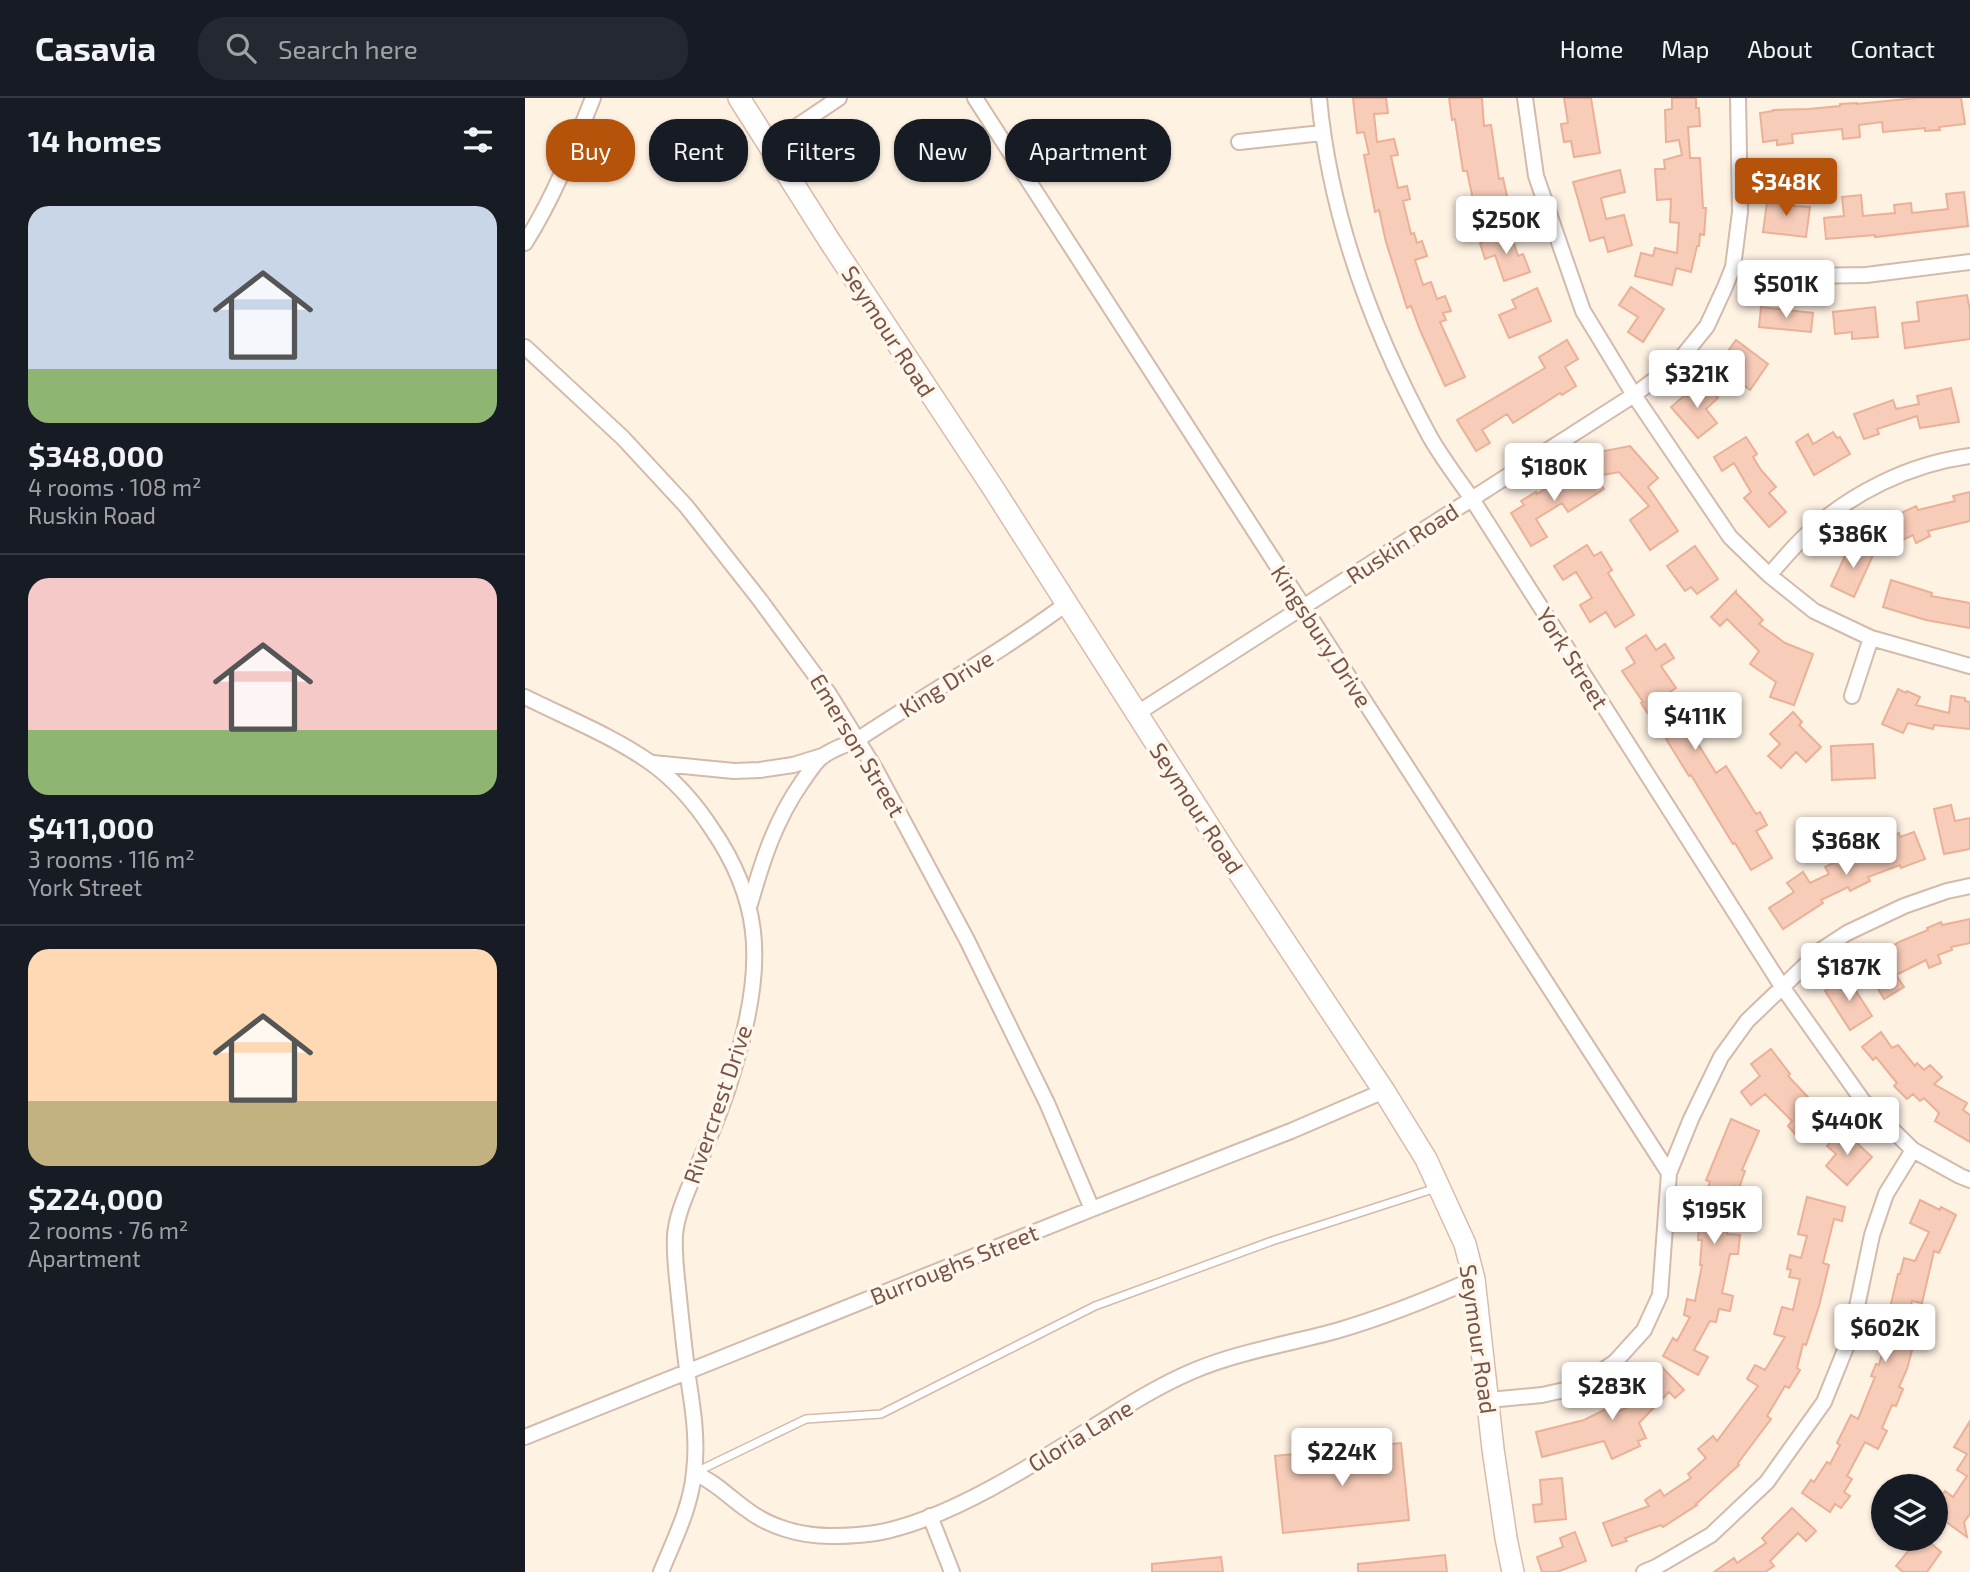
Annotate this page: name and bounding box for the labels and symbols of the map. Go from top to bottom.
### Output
pin: $348K [1737,158,1835,218]
pin: $250K [1457,197,1555,256]
street label: Seymour Road [836,260,942,402]
pin: $501K [1737,260,1835,320]
pin: $321K [1648,350,1746,410]
pin: $180K [1505,444,1603,503]
street label: Ruskin Road [1341,496,1463,590]
pin: $386K [1804,510,1902,570]
street label: Kingsbury Drive [1266,560,1378,712]
street label: York Street [1531,602,1615,714]
street label: King Drive [894,643,998,723]
street label: Emerson Street [804,668,912,822]
pin: $411K [1646,692,1744,752]
street label: Seymour Road [1144,737,1250,879]
pin: $368K [1797,818,1895,877]
pin: $187K [1800,944,1898,1003]
street label: Rivercrest Drive [677,1021,757,1187]
pin: $440K [1798,1098,1896,1157]
pin: $195K [1665,1186,1763,1246]
street label: Burroughs Street [866,1217,1042,1310]
street label: Seymour Road [1455,1263,1503,1415]
pin: $602K [1836,1304,1934,1364]
pin: $283K [1563,1362,1661,1422]
street label: Gloria Lane [1023,1393,1137,1477]
pin: $224K [1293,1428,1391,1488]

